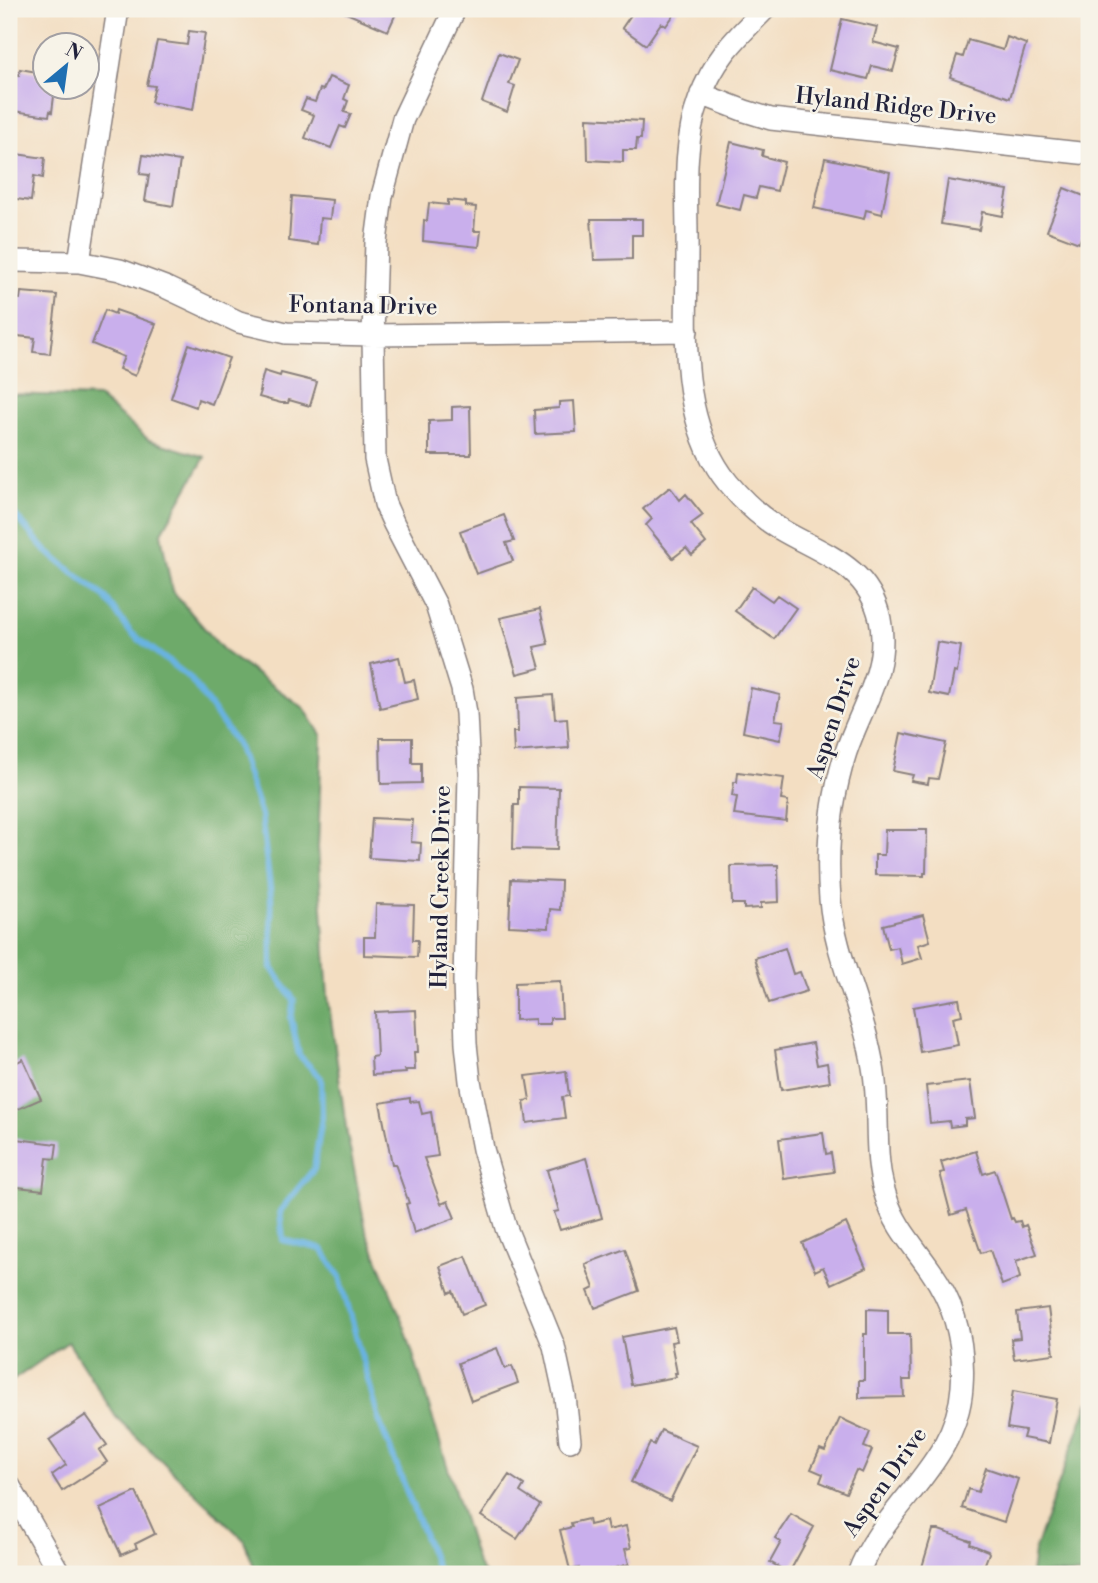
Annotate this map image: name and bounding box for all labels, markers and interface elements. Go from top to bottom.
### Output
north arrow [32,32,102,102]
text: N [61,38,86,66]
street label: Hyland Ridge Drive [794,81,998,131]
street label: Fontana Drive [288,291,438,321]
street label: Aspen Drive [801,653,867,784]
street label: Hyland Creek Drive [425,785,457,989]
street label: Aspen Drive [836,1422,933,1543]

